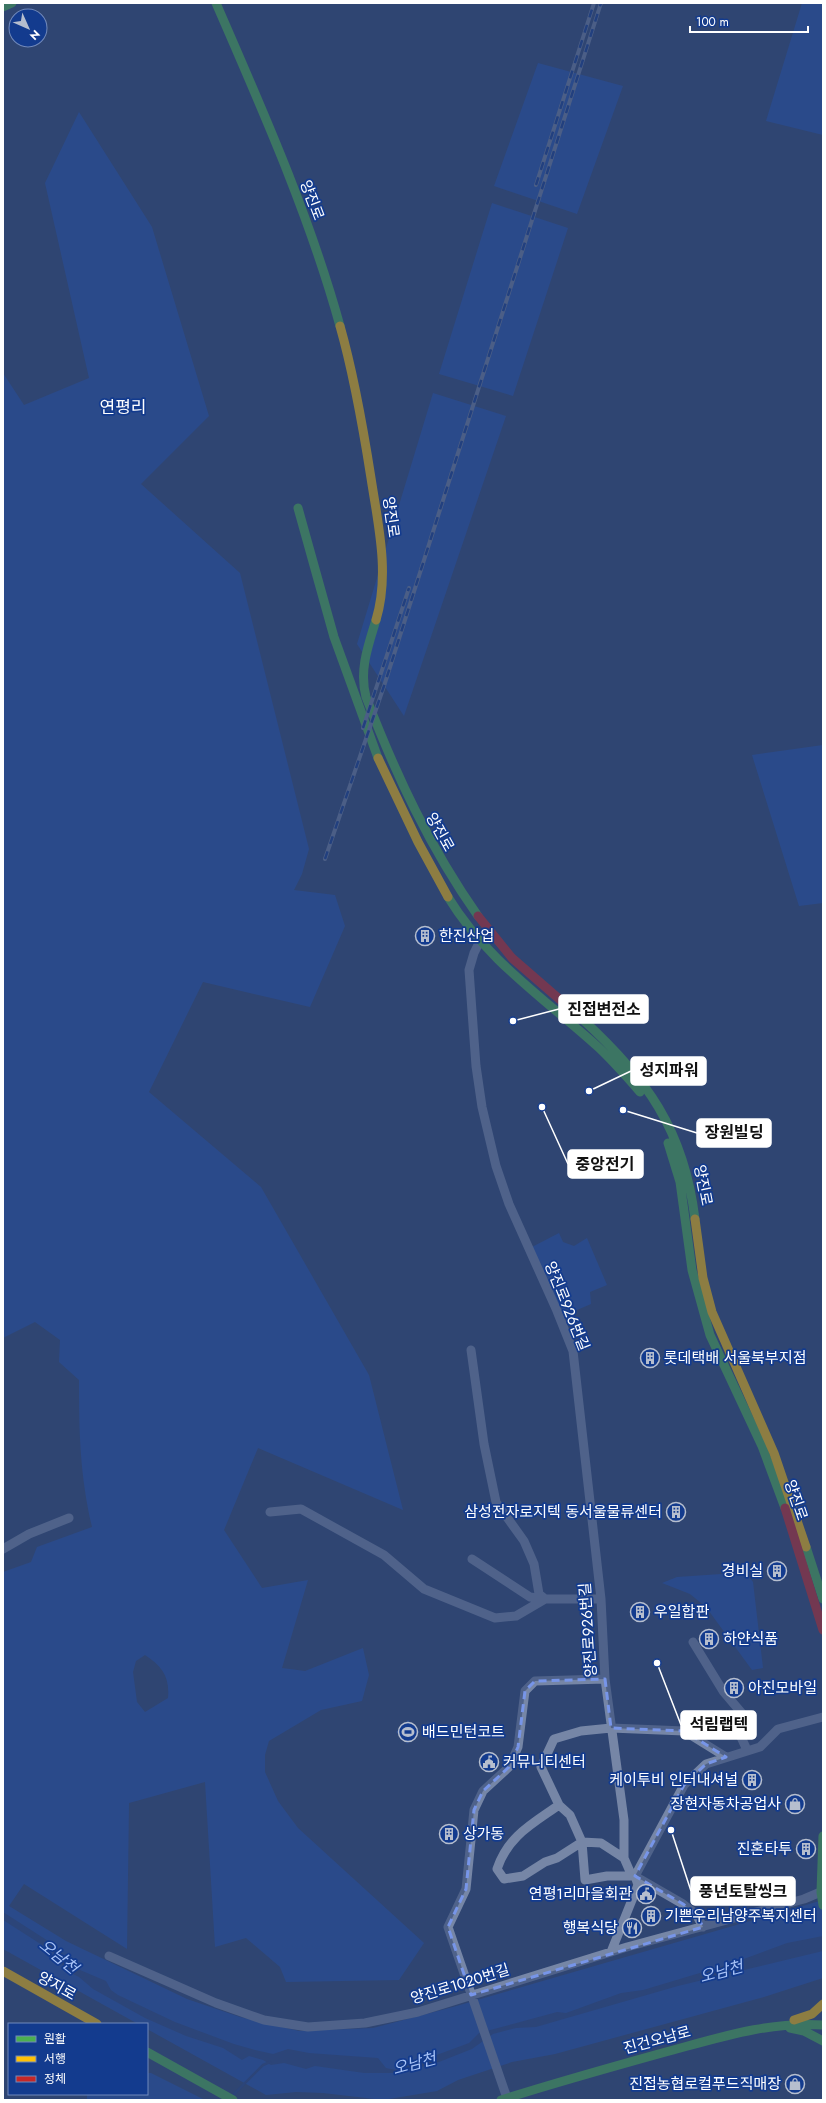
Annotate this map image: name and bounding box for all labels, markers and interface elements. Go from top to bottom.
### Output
north arrow [8,8,48,48]
scale bar [690,8,808,34]
text: 100 m [696,13,729,31]
text: N [26,26,44,44]
street label: 양진로 [294,177,330,223]
district label: 연평리 [100,395,146,419]
street label: 양진로 [377,495,405,539]
street label: 양진로 [420,809,460,855]
building icon: 한진산업 [414,925,436,947]
place label: 한진산업 [439,925,494,947]
callout: 진접변전소 [559,995,648,1023]
text: 진접변전소 [567,998,641,1021]
callout: 성지파워 [631,1057,706,1085]
text: 성지파워 [640,1059,698,1082]
callout: 장원빌딩 [697,1119,771,1147]
text: 장원빌딩 [705,1121,763,1144]
callout: 중앙전기 [568,1150,643,1178]
text: 중앙전기 [576,1153,634,1176]
street label: 양진로 [688,1163,718,1207]
street label: 양진로926번길 [539,1258,595,1354]
building icon: 롯데택배 서울북부지점 [639,1347,661,1369]
place label: 롯데택배 서울북부지점 [664,1347,807,1369]
street label: 양진로 [779,1477,813,1523]
place label: 삼성전자로지텍 동서울물류센터 [464,1501,662,1523]
building icon: 삼성전자로지텍 동서울물류센터 [665,1501,687,1523]
place label: 경비실 [722,1560,763,1582]
building icon: 경비실 [766,1560,788,1582]
street label: 양진로926번길 [574,1582,602,1678]
building icon: 우일합판 [629,1601,651,1623]
place label: 우일합판 [654,1601,709,1623]
building icon: 하얀식품 [698,1628,720,1650]
place label: 하얀식품 [723,1628,778,1650]
building icon: 아진모바일 [723,1677,745,1699]
place label: 아진모바일 [748,1677,817,1699]
callout: 석림랩텍 [681,1711,756,1739]
text: 석림랩텍 [690,1713,748,1736]
sports icon: 배드민턴코트 [397,1721,419,1743]
place label: 배드민턴코트 [422,1721,505,1743]
public building icon: 커뮤니티센터 [478,1751,500,1773]
place label: 커뮤니티센터 [503,1751,586,1773]
place label: 케이투비 인터내셔널 [609,1769,738,1791]
building icon: 케이투비 인터내셔널 [741,1769,763,1791]
place label: 장현자동차공업사 [671,1793,781,1815]
shop icon: 장현자동차공업사 [784,1793,806,1815]
building icon: 상가동 [438,1823,460,1845]
place label: 상가동 [463,1823,504,1845]
place label: 진혼타투 [737,1838,792,1860]
building icon: 진혼타투 [795,1838,817,1860]
callout: 풍년토탈씽크 [691,1877,795,1905]
text: 풍년토탈씽크 [699,1880,787,1903]
place label: 연평1리마을회관 [529,1883,632,1905]
public building icon: 연평1리마을회관 [635,1883,657,1905]
building icon: 기쁜우리남양주복지센터 [640,1905,662,1927]
place label: 기쁜우리남양주복지센터 [665,1905,817,1927]
place label: 행복식당 [563,1917,618,1939]
restaurant icon: 행복식당 [621,1917,643,1939]
water label: 오남천 [34,1934,85,1981]
water label: 오남천 [697,1954,748,1988]
street label: 양진로1020번길 [408,1959,512,2009]
street label: 양지로 [34,1966,80,2006]
street label: 진건오남로 [621,2020,693,2060]
legend [8,2023,148,2095]
text: 원활 [44,2030,66,2048]
water label: 오남천 [390,2046,441,2080]
text: 서행 [44,2050,66,2068]
text: 정체 [44,2070,66,2088]
place label: 진접농협로컬푸드직매장 [629,2073,781,2095]
shop icon: 진접농협로컬푸드직매장 [784,2073,806,2095]

